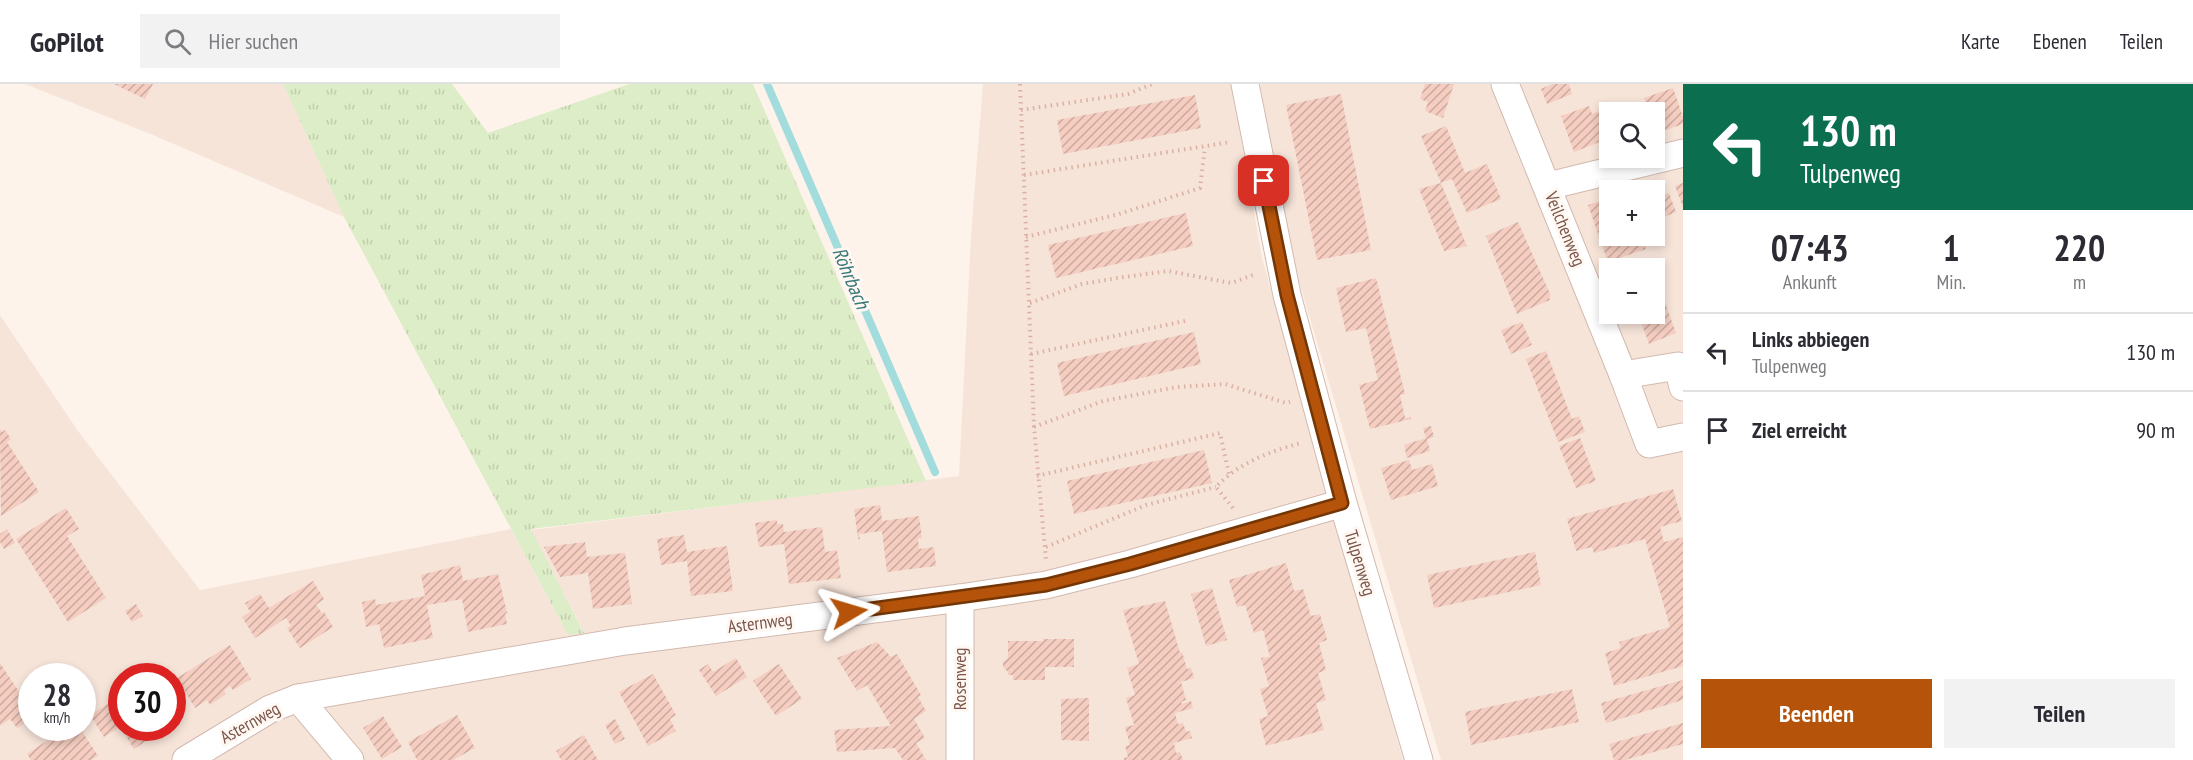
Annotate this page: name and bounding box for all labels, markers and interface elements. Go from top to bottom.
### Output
search box [140,14,560,68]
text: GoPilot [30,23,104,60]
icon: search [161,25,194,58]
text: Hier suchen [209,27,298,55]
text: Karte [1961,28,2000,55]
text: Ebenen [2033,28,2087,55]
text: Teilen [2120,28,2163,55]
map controls [1599,102,1665,324]
button: search [1599,102,1665,168]
text: 130 m [1800,103,1897,158]
icon: left [1701,108,1779,186]
pin [1238,155,1289,206]
text: Tulpenweg [1800,156,1901,190]
icon: arrive [1247,164,1280,197]
button: + [1599,180,1665,246]
street label: Veilchenweg [1540,187,1591,269]
text: 07:43 [1771,224,1849,271]
text: 1 [1943,224,1960,271]
text: 220 [2054,224,2105,271]
water label: Röhrbach [826,243,876,314]
button: − [1599,258,1665,324]
text: Ankunft [1783,269,1837,295]
text: Min. [1936,269,1966,295]
text: m [2073,269,2086,295]
text: Links abbiegen [1752,325,1869,353]
icon: left [1701,336,1734,369]
text: 130 m [2126,338,2175,366]
text: Tulpenweg [1752,353,1827,379]
icon: arrive [1701,414,1734,447]
text: Ziel erreicht [1752,416,1847,444]
text: 90 m [2136,416,2175,444]
street label: Tulpenweg [1340,527,1381,598]
position arrow [817,580,881,644]
street label: Asternweg [726,607,794,638]
street label: Rosenweg [948,648,971,710]
speed limit sign: 30 [108,663,186,741]
text: 28 [43,675,71,714]
button: Beenden [1701,679,1932,748]
button: Teilen [1944,679,2175,748]
street label: Asternweg [216,697,284,748]
text: km/h [44,708,70,727]

